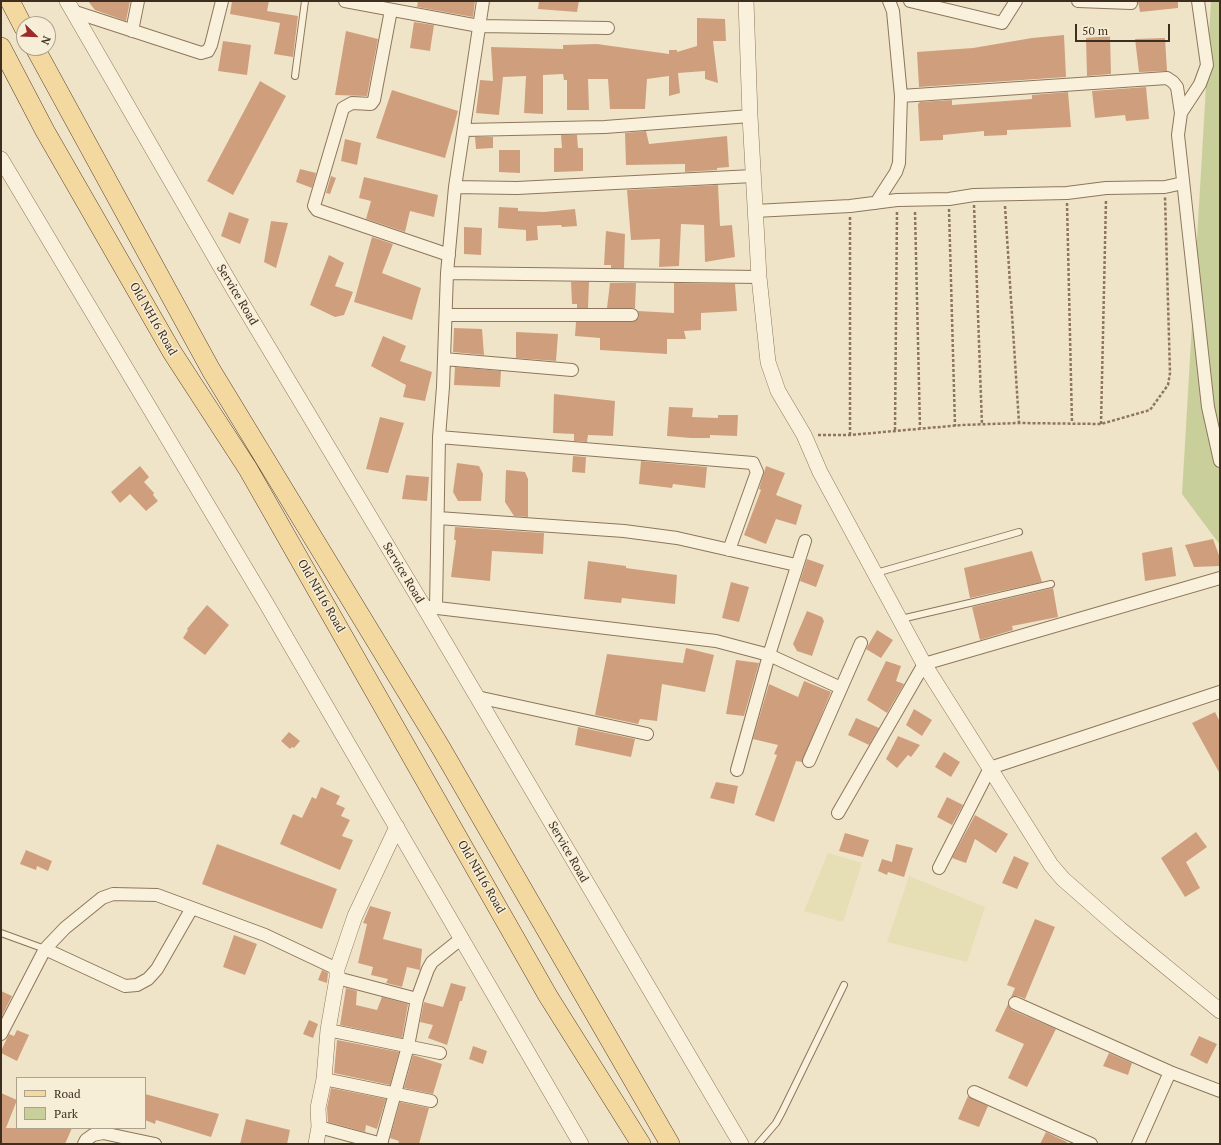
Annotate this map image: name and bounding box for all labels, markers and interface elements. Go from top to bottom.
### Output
north arrow [16,16,56,56]
scale bar [1077,16,1172,42]
text: 50 m [1082,23,1108,38]
text: N [38,34,54,47]
street label: Service Road [213,262,261,328]
street label: Old NH16 Road [126,280,180,358]
street label: Service Road [379,540,427,606]
street label: Old NH16 Road [294,557,348,635]
street label: Service Road [545,819,591,885]
street label: Old NH16 Road [454,838,508,916]
legend [16,1077,146,1129]
text: Road [54,1086,81,1101]
text: Park [54,1106,78,1121]

